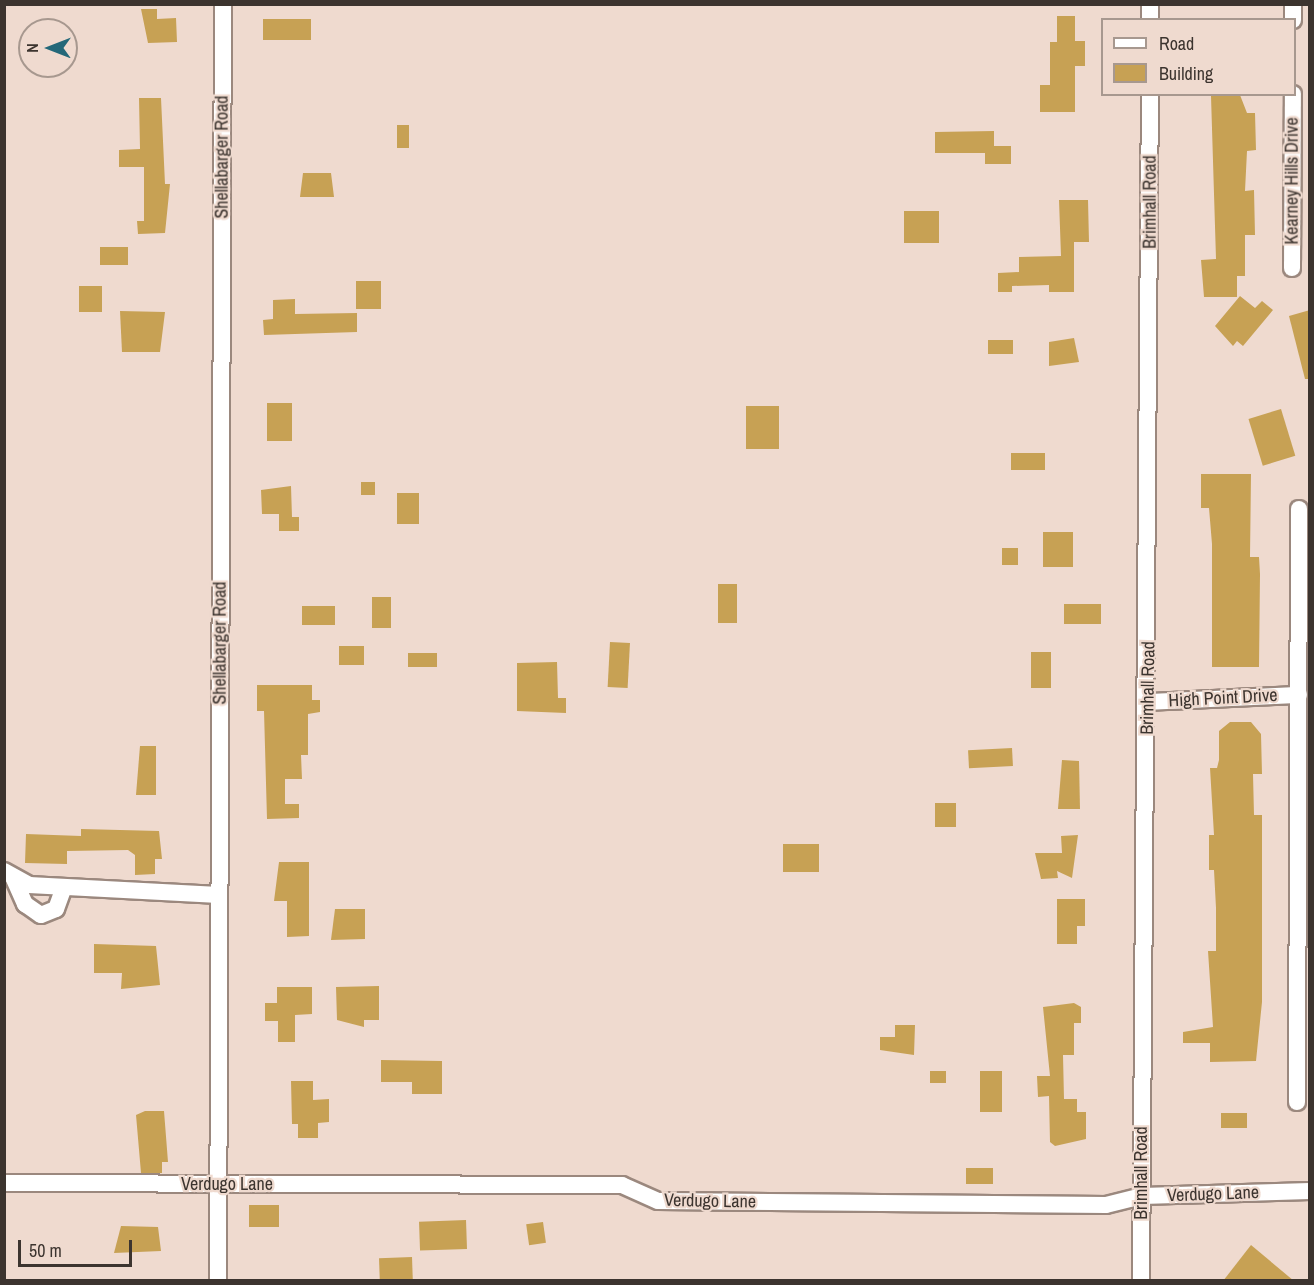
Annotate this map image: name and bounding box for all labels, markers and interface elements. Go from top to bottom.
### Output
north arrow [18,18,78,78]
legend [1101,18,1296,96]
text: Road [1159,31,1194,56]
text: N [21,43,43,53]
text: Building [1159,61,1213,86]
street label: Shellabarger Road [211,95,233,219]
street label: Kearney Hills Drive [1281,117,1303,245]
street label: Brimhall Road [1139,155,1161,249]
street label: Shellabarger Road [209,581,231,705]
street label: Brimhall Road [1136,641,1160,735]
street label: High Point Drive [1168,684,1278,712]
street label: Brimhall Road [1130,1126,1152,1220]
street label: Verdugo Lane [181,1173,273,1195]
street label: Verdugo Lane [1167,1182,1259,1206]
street label: Verdugo Lane [664,1189,756,1213]
scale bar [21,1228,135,1266]
text: 50 m [29,1238,62,1263]

